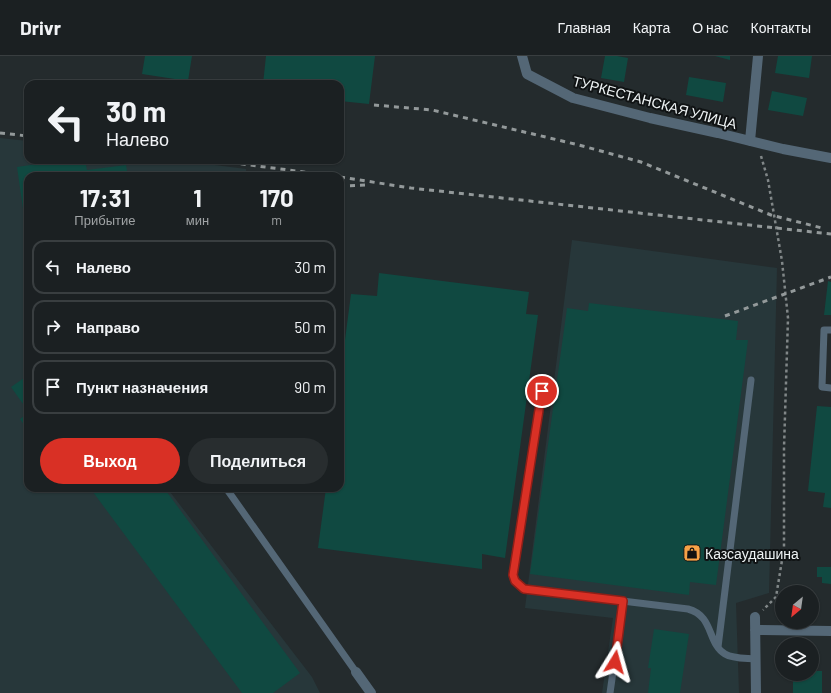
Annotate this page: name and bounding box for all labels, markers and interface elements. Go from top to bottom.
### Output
text: Drivr [20,16,61,39]
text: Главная [558,19,611,36]
text: Карта [633,19,670,36]
text: О нас [692,19,729,36]
text: Контакты [751,19,811,36]
street label: ТУРКЕСТАНСКАЯ УЛИЦА [571,72,740,132]
text: 30 m [106,94,166,128]
icon: left [40,96,92,148]
text: Налево [106,128,169,150]
text: 17:31 [80,183,130,212]
text: 1 [193,183,202,212]
text: 170 [260,183,294,212]
text: Прибытие [74,212,135,228]
text: мин [186,212,209,228]
text: m [271,212,282,228]
icon: left [42,256,64,278]
text: Налево [76,258,131,276]
text: 30 m [294,258,326,276]
icon: right [42,316,64,338]
text: Направо [76,318,140,336]
text: 50 m [294,318,326,336]
pin [525,374,559,408]
icon: arrive [42,376,64,398]
text: Пункт назначения [76,378,208,396]
text: 90 m [294,378,326,396]
icon: arrive [531,380,553,402]
button: Выход [40,438,180,484]
button: Поделиться [188,438,328,484]
shop icon: Казсаудашина [682,543,702,563]
place label: Казсаудашина [705,545,799,562]
north arrow [775,585,819,629]
map controls [775,585,819,681]
button: layers [775,637,819,681]
position arrow [594,641,636,683]

